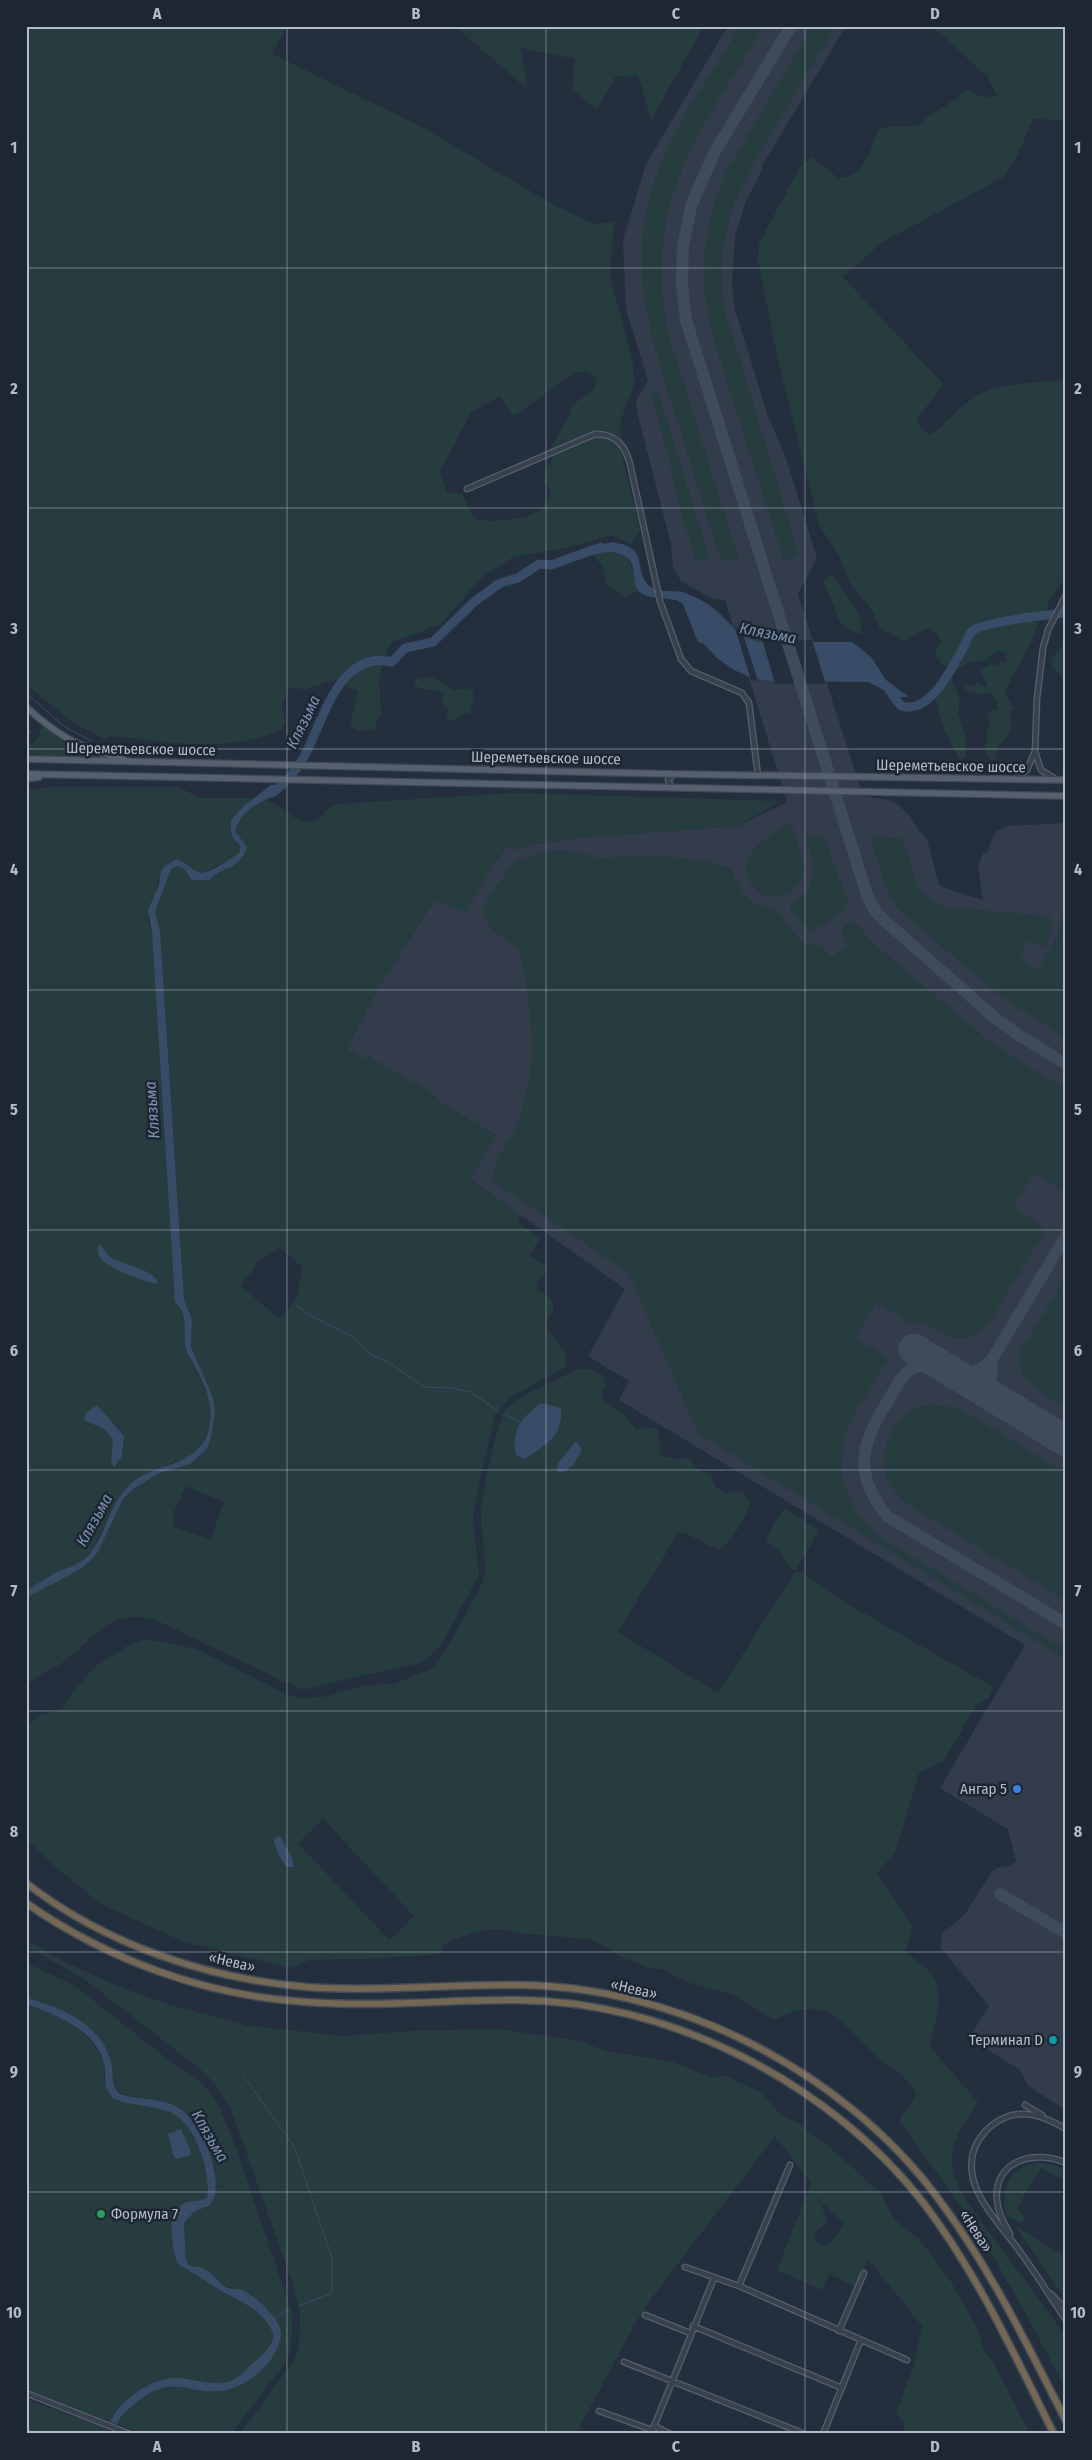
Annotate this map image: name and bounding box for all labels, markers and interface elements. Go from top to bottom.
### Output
text: A [152,4,162,23]
text: B [412,4,421,23]
text: C [672,4,681,23]
text: D [930,4,940,23]
text: 1 [11,138,17,157]
text: 1 [1075,138,1081,157]
text: 2 [9,379,18,398]
text: 2 [1073,379,1082,398]
water label: Клязьма [738,618,798,648]
text: 3 [9,619,18,638]
text: 3 [1073,619,1082,638]
water label: Клязьма [282,692,324,752]
street label: Шереметьевское шоссе [66,739,216,759]
street label: Шереметьевское шоссе [471,748,621,768]
street label: Шереметьевское шоссе [876,756,1026,776]
text: 4 [10,860,18,879]
text: 4 [1074,860,1082,879]
water label: Клязьма [141,1081,163,1139]
text: 5 [10,1100,18,1119]
text: 5 [1074,1100,1082,1119]
text: 6 [10,1341,18,1360]
text: 6 [1074,1341,1082,1360]
water label: Клязьма [72,1490,116,1550]
text: 7 [11,1581,18,1600]
text: 7 [1075,1581,1082,1600]
place label: Ангар 5 [960,1780,1007,1798]
marker: Ангар 5 [1011,1783,1023,1795]
text: 8 [10,1822,19,1841]
text: 8 [1074,1822,1083,1841]
street label: «Нева» [207,1948,257,1976]
street label: «Нева» [609,1975,659,2003]
place label: Терминал D [969,2031,1043,2049]
marker: Терминал D [1047,2034,1059,2046]
text: 9 [10,2062,18,2081]
text: 9 [1074,2062,1082,2081]
water label: Клязьма [187,2106,233,2166]
place label: Формула 7 [111,2205,178,2223]
street label: «Нева» [956,2206,996,2256]
marker: Формула 7 [95,2208,107,2220]
text: 10 [6,2303,22,2322]
text: 10 [1070,2303,1086,2322]
text: A [152,2437,162,2456]
text: B [412,2437,421,2456]
text: C [672,2437,681,2456]
text: D [930,2437,940,2456]

